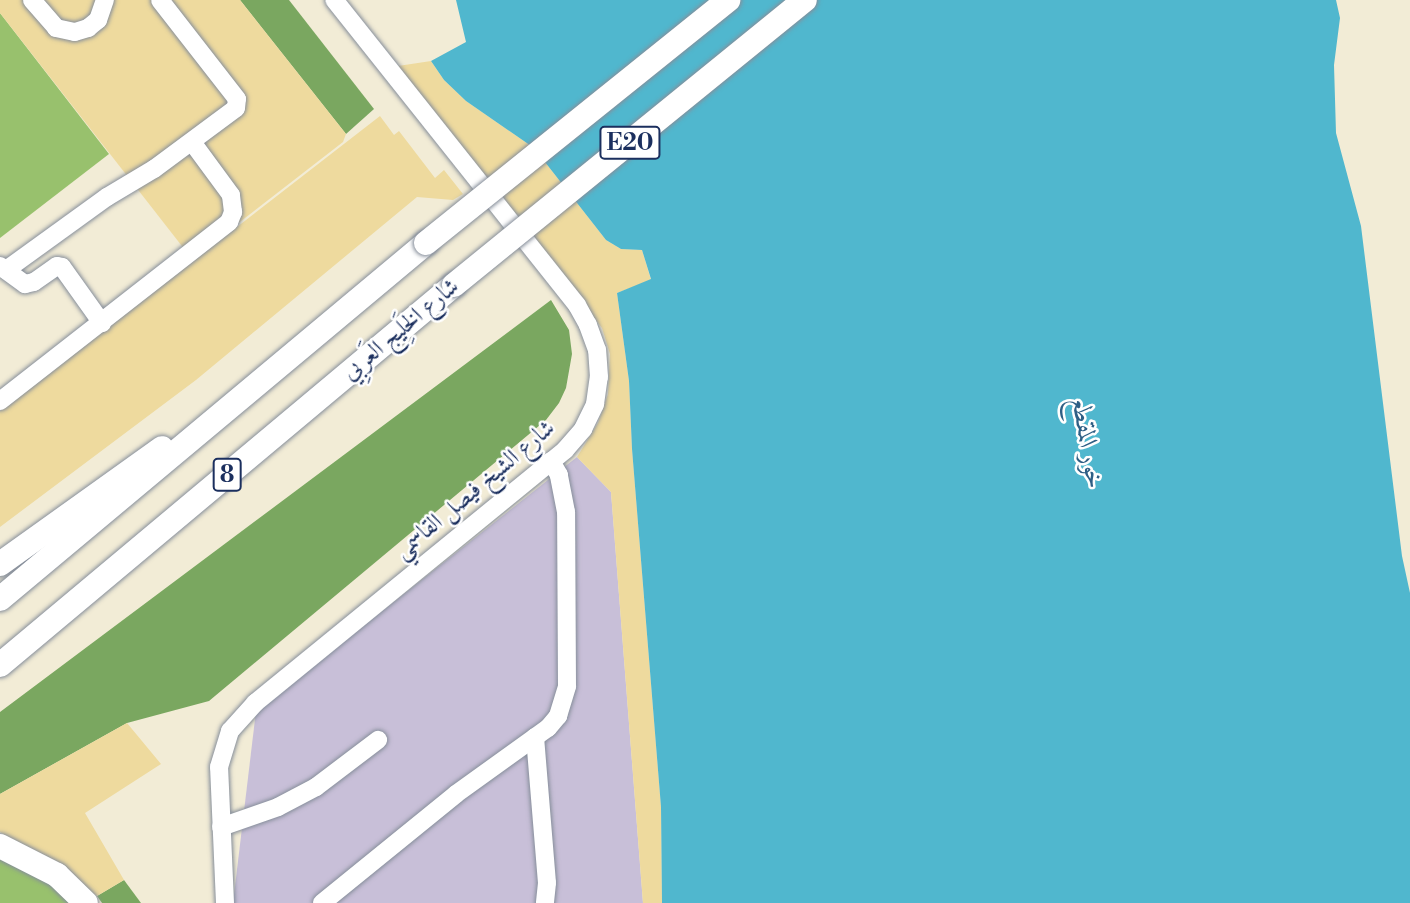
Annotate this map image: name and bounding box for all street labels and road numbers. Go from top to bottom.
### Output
road number: E20 [598,124,662,162]
street label: شارع الخَلِيج العَربِي [337,273,465,387]
street label: شارع الشيخ فيصل القاسمي [389,414,561,566]
road number: 8 [211,456,243,495]

